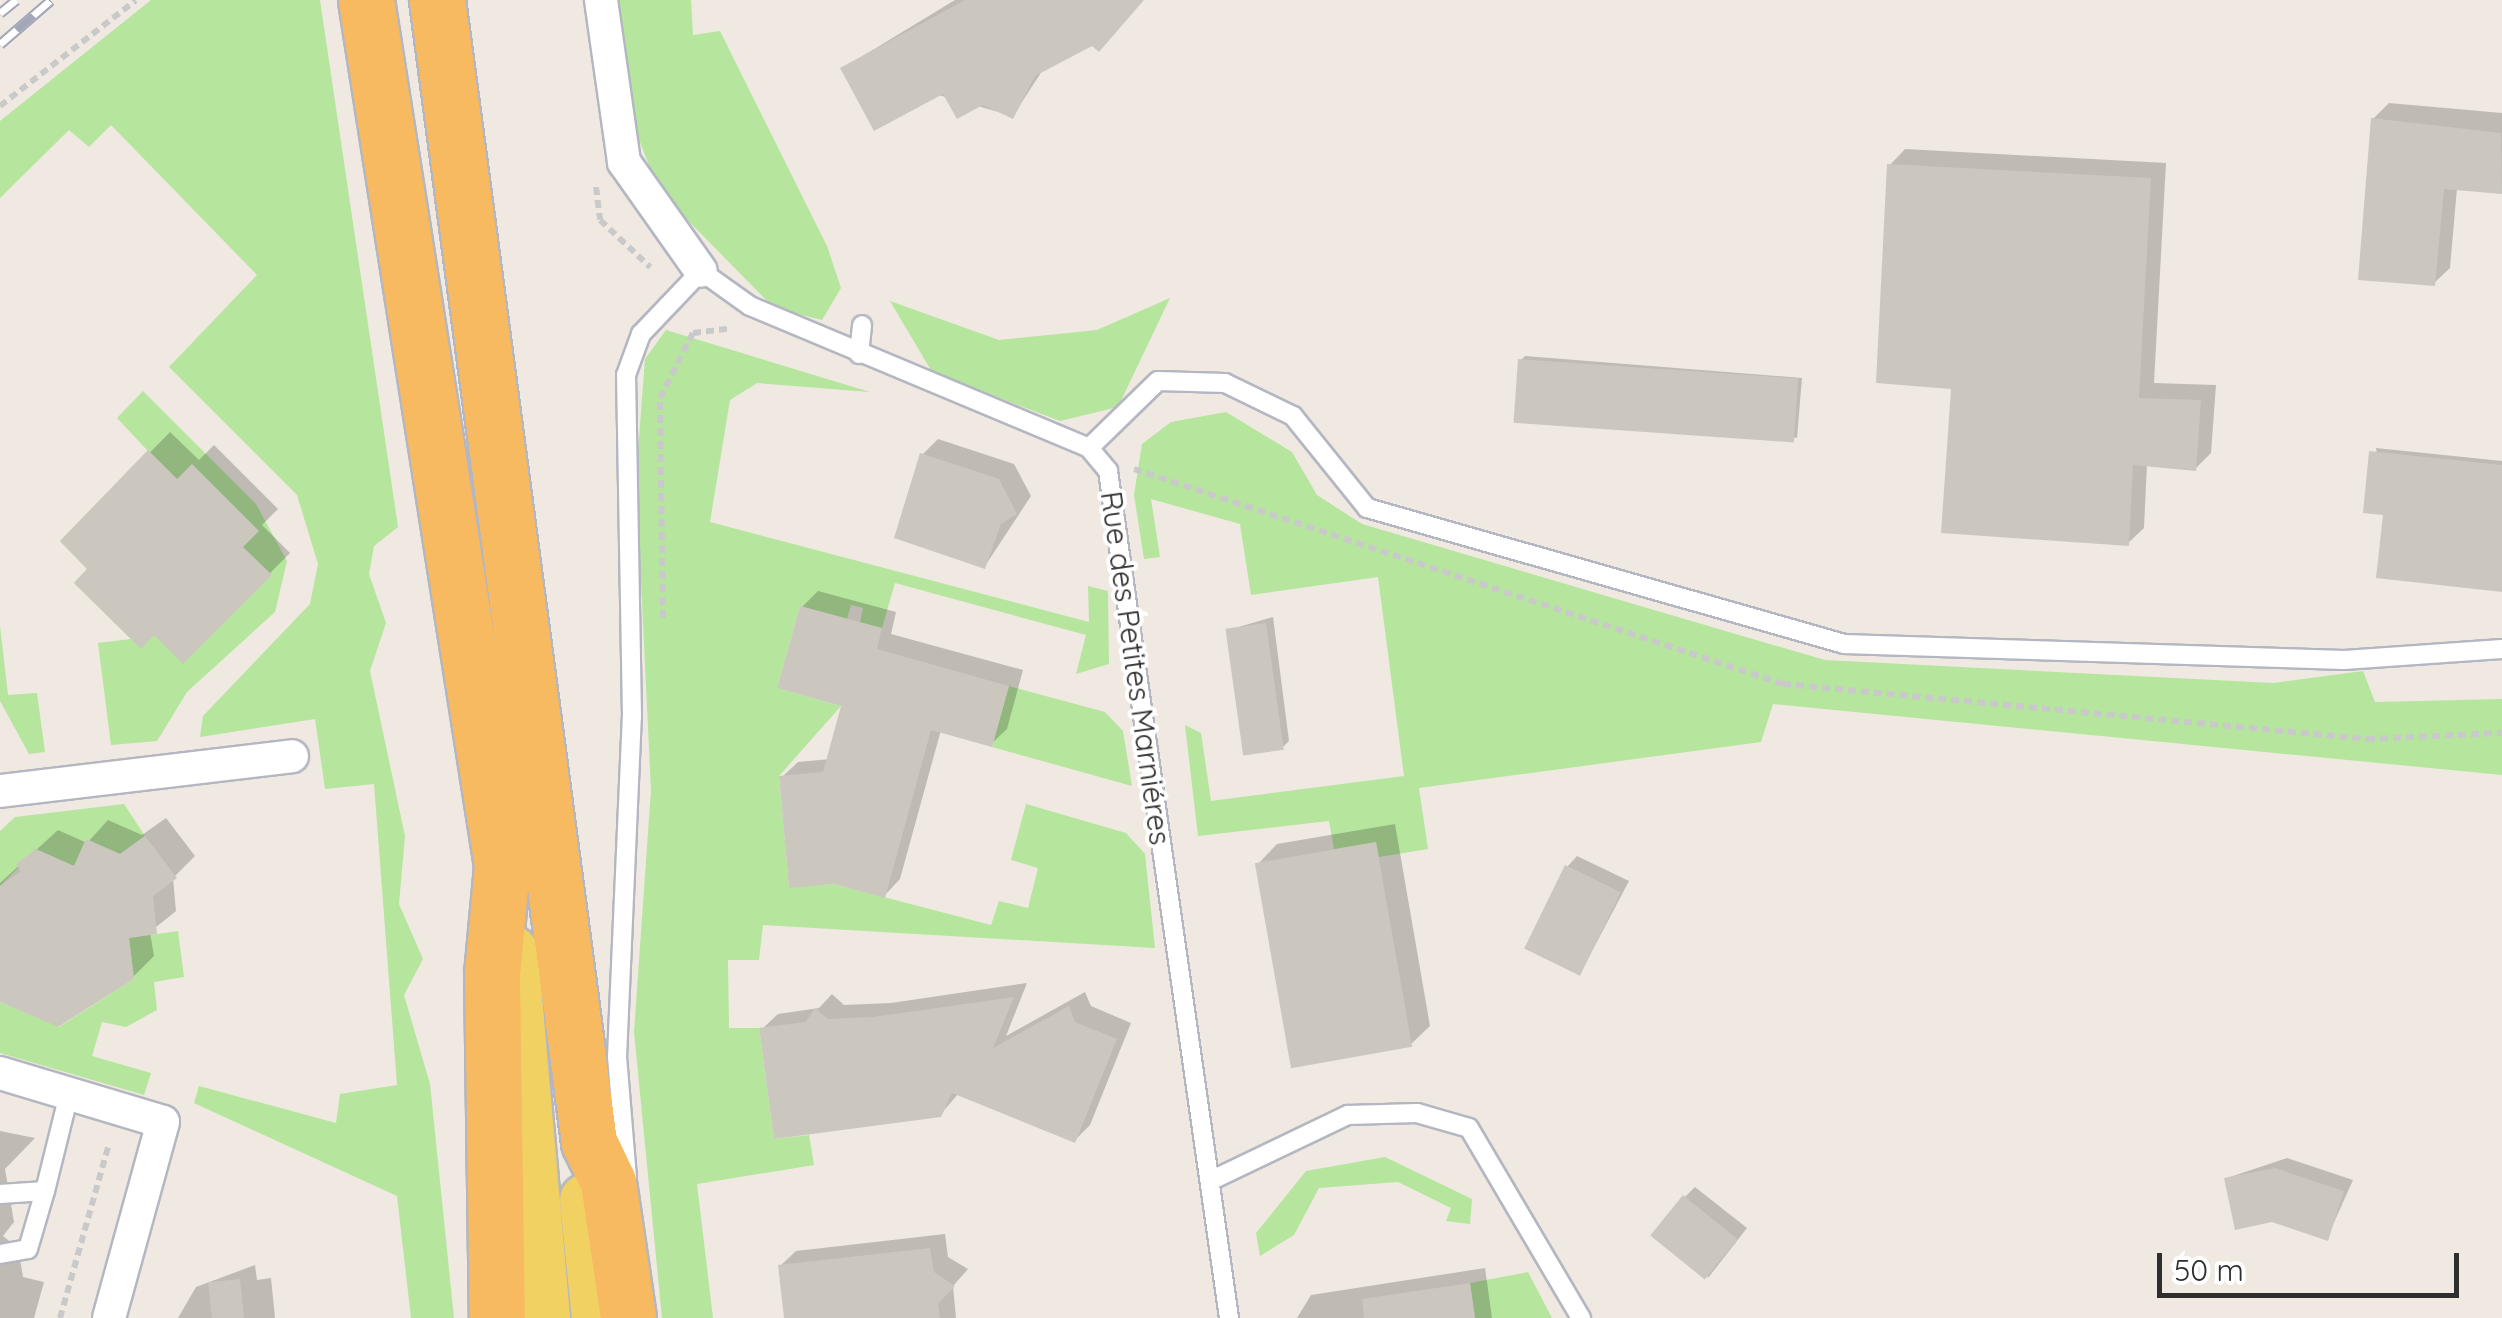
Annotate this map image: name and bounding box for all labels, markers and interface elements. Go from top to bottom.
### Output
street label: Rue des Petites Marniéres [1093,489,1179,847]
scale bar [2162,1233,2464,1295]
text: 50 m [2174,1251,2244,1289]

